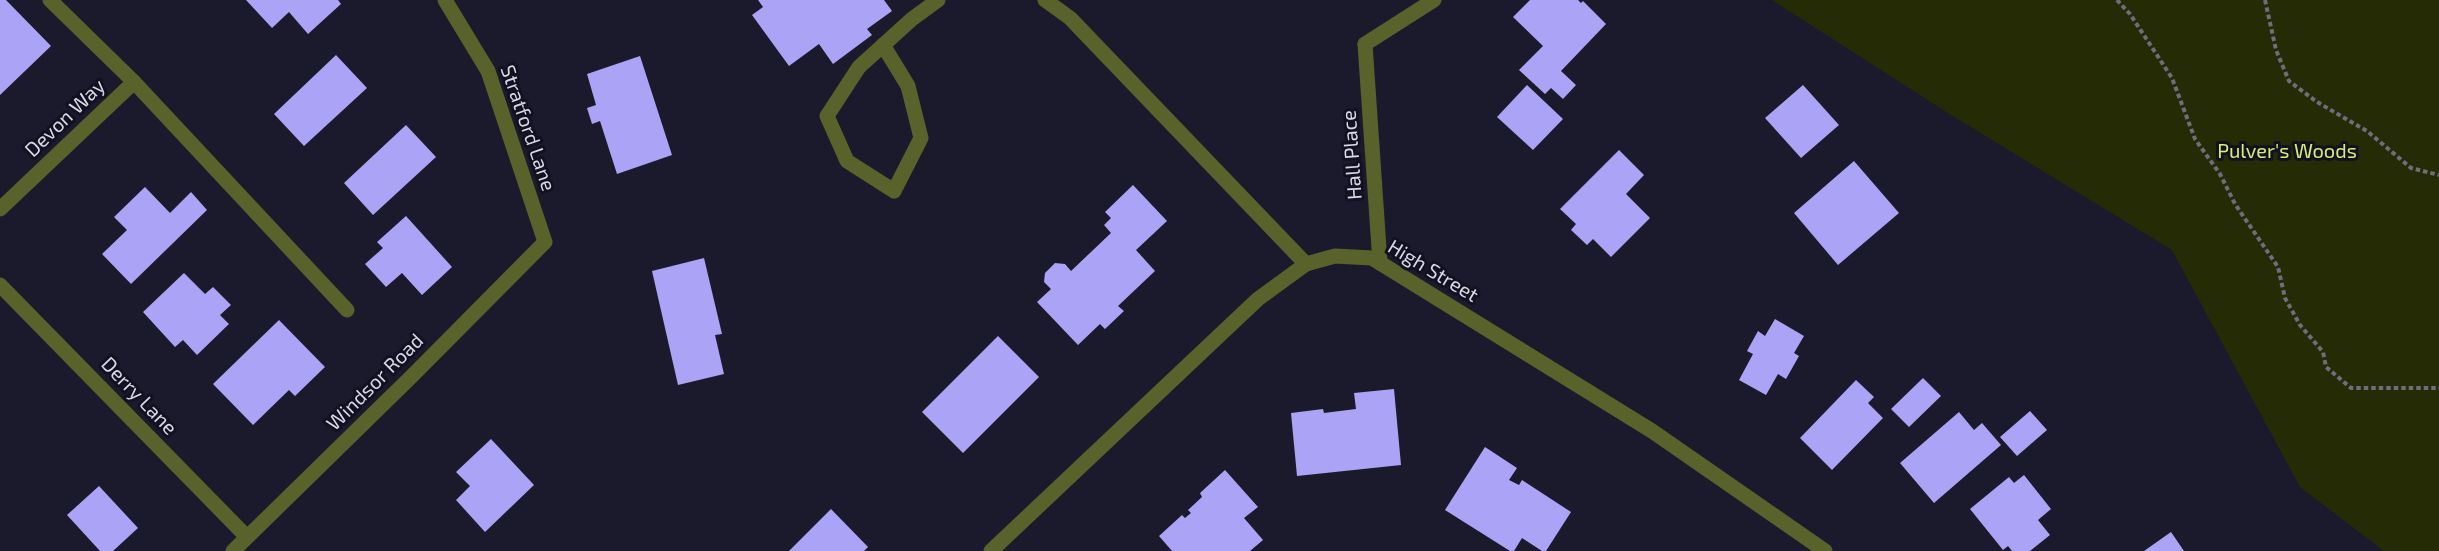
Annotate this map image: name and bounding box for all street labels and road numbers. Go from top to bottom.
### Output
street label: Stratford Lane [495,62,561,194]
street label: Devon Way [20,74,110,162]
street label: Hall Place [1337,109,1367,201]
street label: High Street [1383,235,1483,307]
street label: Windsor Road [322,329,428,435]
street label: Derry Lane [96,352,182,440]

